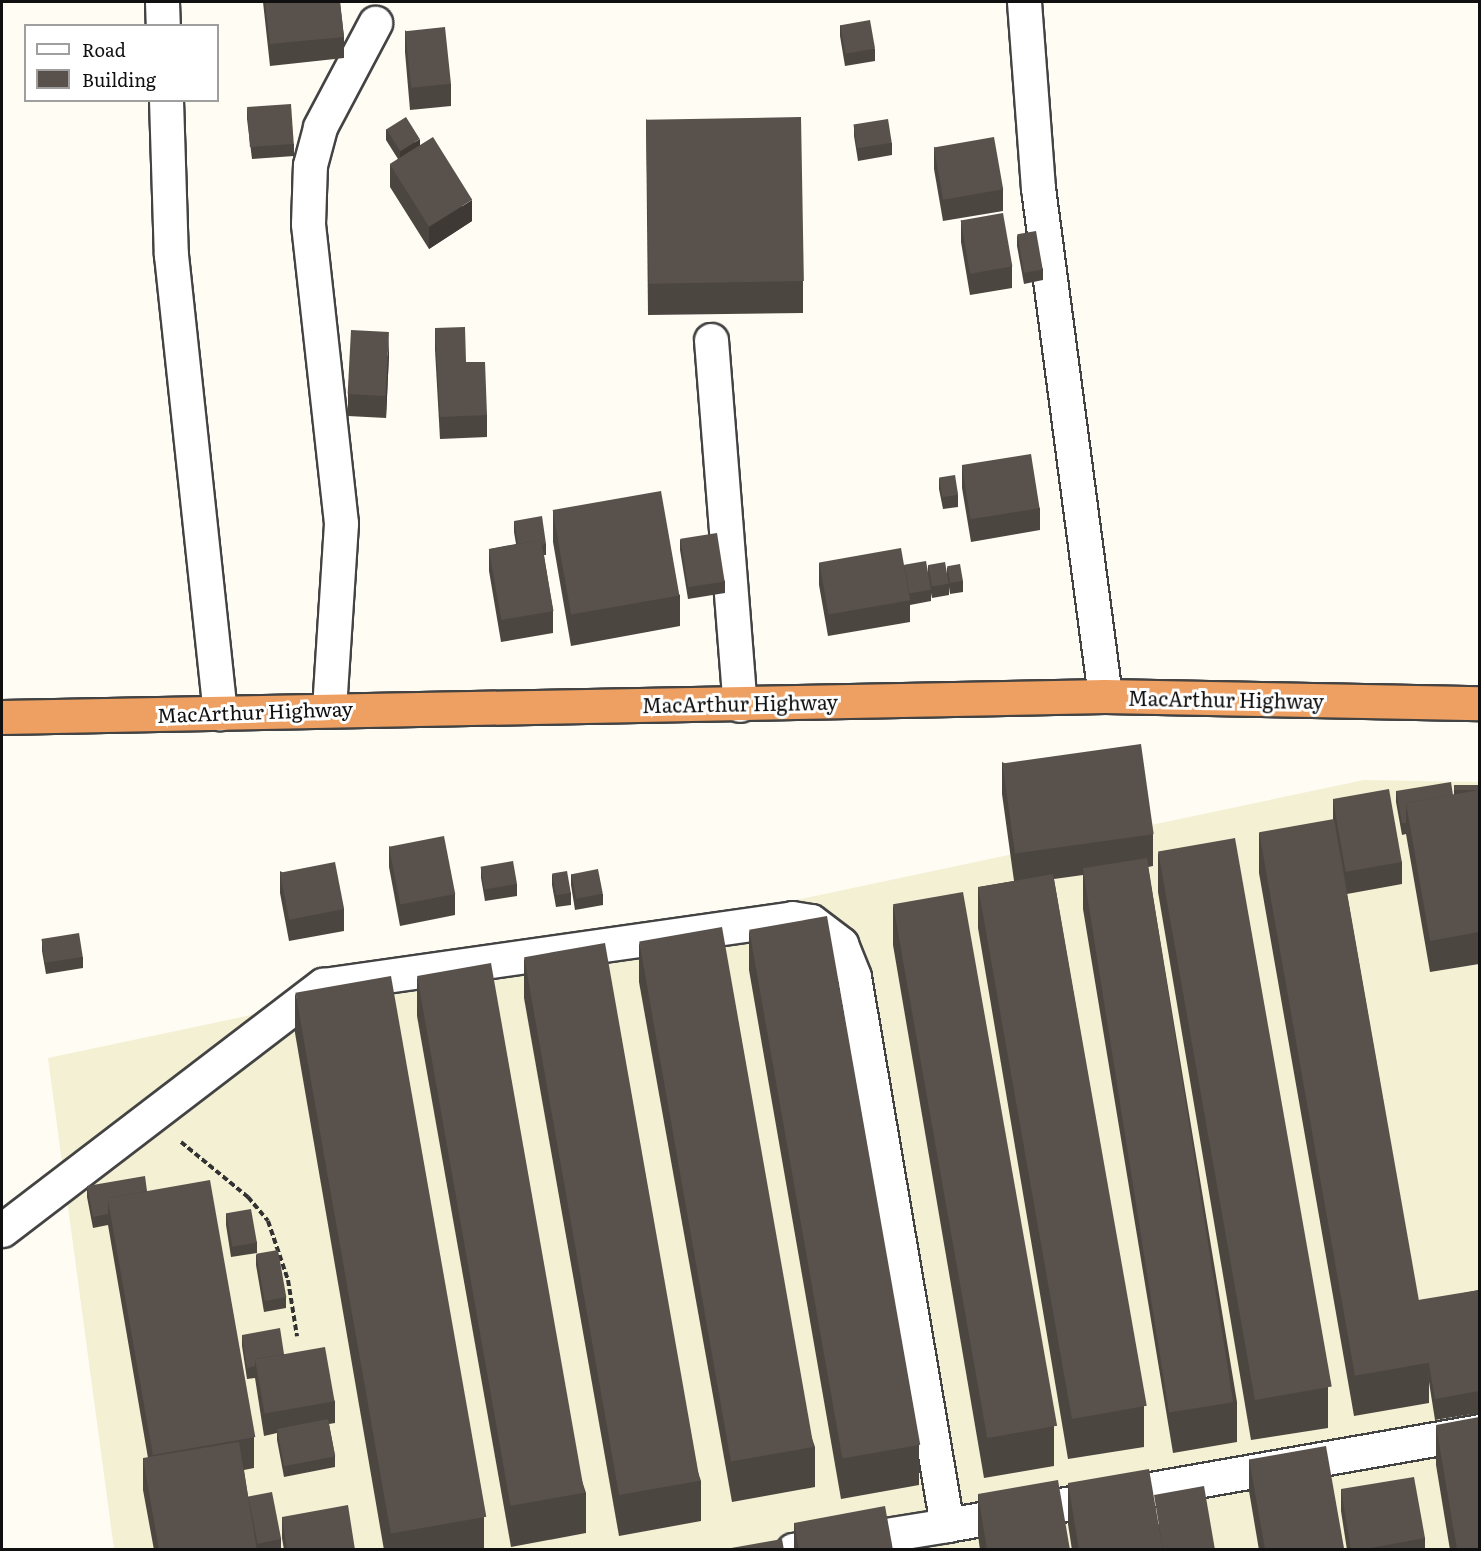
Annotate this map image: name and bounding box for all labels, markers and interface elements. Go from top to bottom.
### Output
legend [24,24,219,102]
text: Road [82,36,126,63]
text: Building [82,66,156,93]
street label: MacArthur Highway [1128,685,1324,713]
street label: MacArthur Highway [642,689,838,717]
street label: MacArthur Highway [157,696,353,726]

